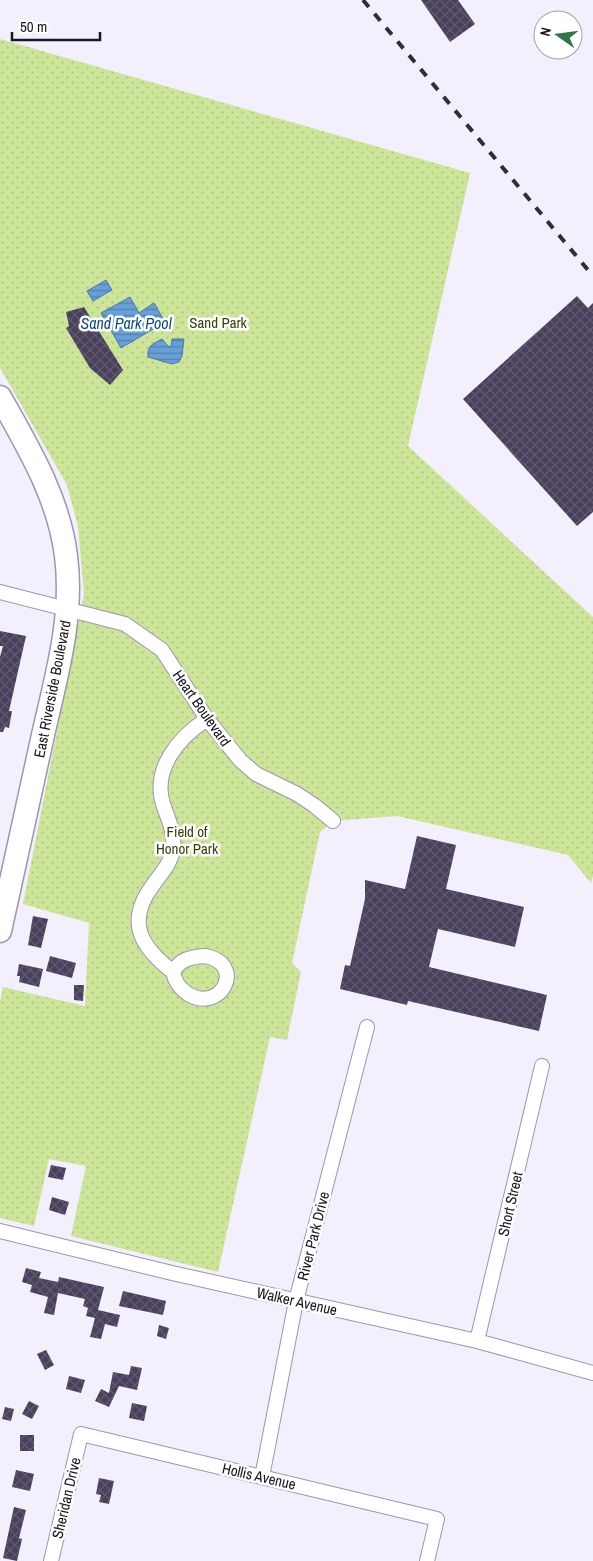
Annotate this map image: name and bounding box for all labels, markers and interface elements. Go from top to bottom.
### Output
scale bar [12,10,100,42]
north arrow [533,10,583,60]
text: 50 m [20,16,47,37]
text: N [536,26,555,38]
water label: Sand Park Pool [80,312,173,334]
park label: Sand Park [189,312,248,333]
street label: East Riverside Boulevard [28,619,76,759]
street label: Heart Boulevard [168,666,236,750]
park label: Field of Honor Park [156,821,219,859]
street label: Short Street [492,1169,528,1238]
street label: River Park Drive [292,1189,334,1283]
street label: Walker Avenue [255,1282,339,1320]
street label: Sheridan Drive [46,1455,86,1541]
street label: Hollis Avenue [220,1457,298,1495]

